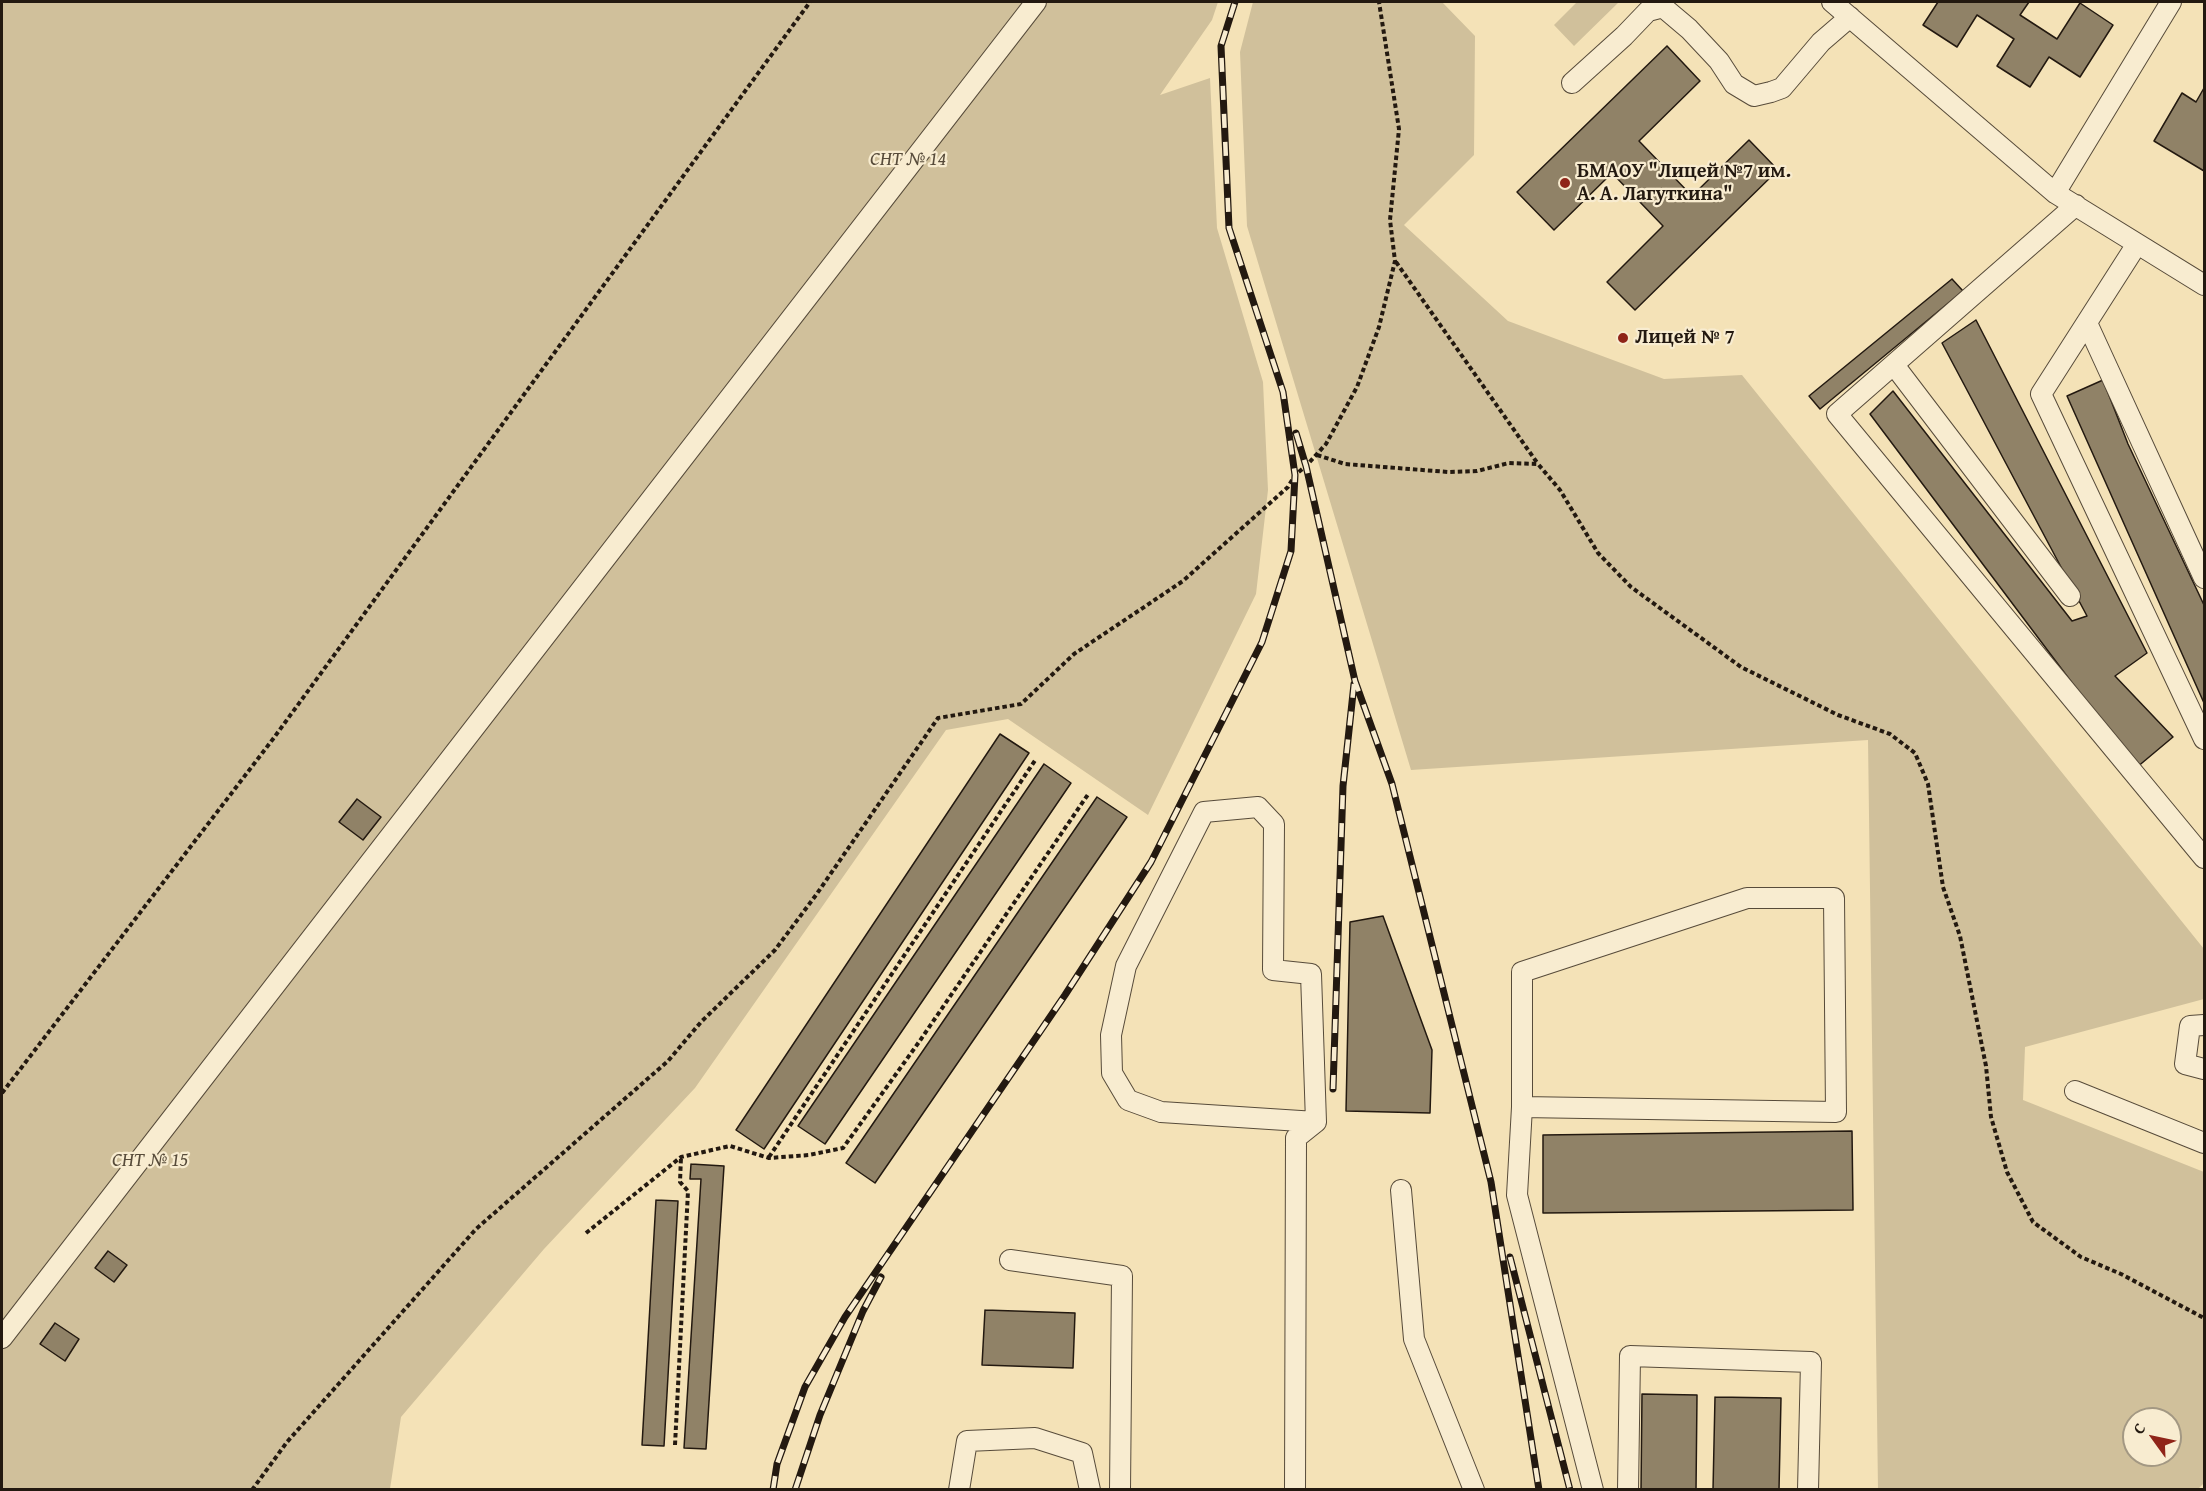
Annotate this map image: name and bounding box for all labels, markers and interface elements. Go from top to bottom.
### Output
park label: СНТ № 14 [870,148,946,172]
place label: БМАОУ "Лицей №7 им. А. А. Лагуткина" [1577,160,1791,207]
marker: БМАОУ "Лицей №7 им. А. А. Лагуткина" [1558,176,1572,190]
place label: Лицей № 7 [1635,326,1735,350]
marker: Лицей № 7 [1616,331,1630,345]
park label: СНТ № 15 [112,1149,188,1173]
north arrow [2122,1407,2182,1467]
text: С [2126,1418,2151,1439]

